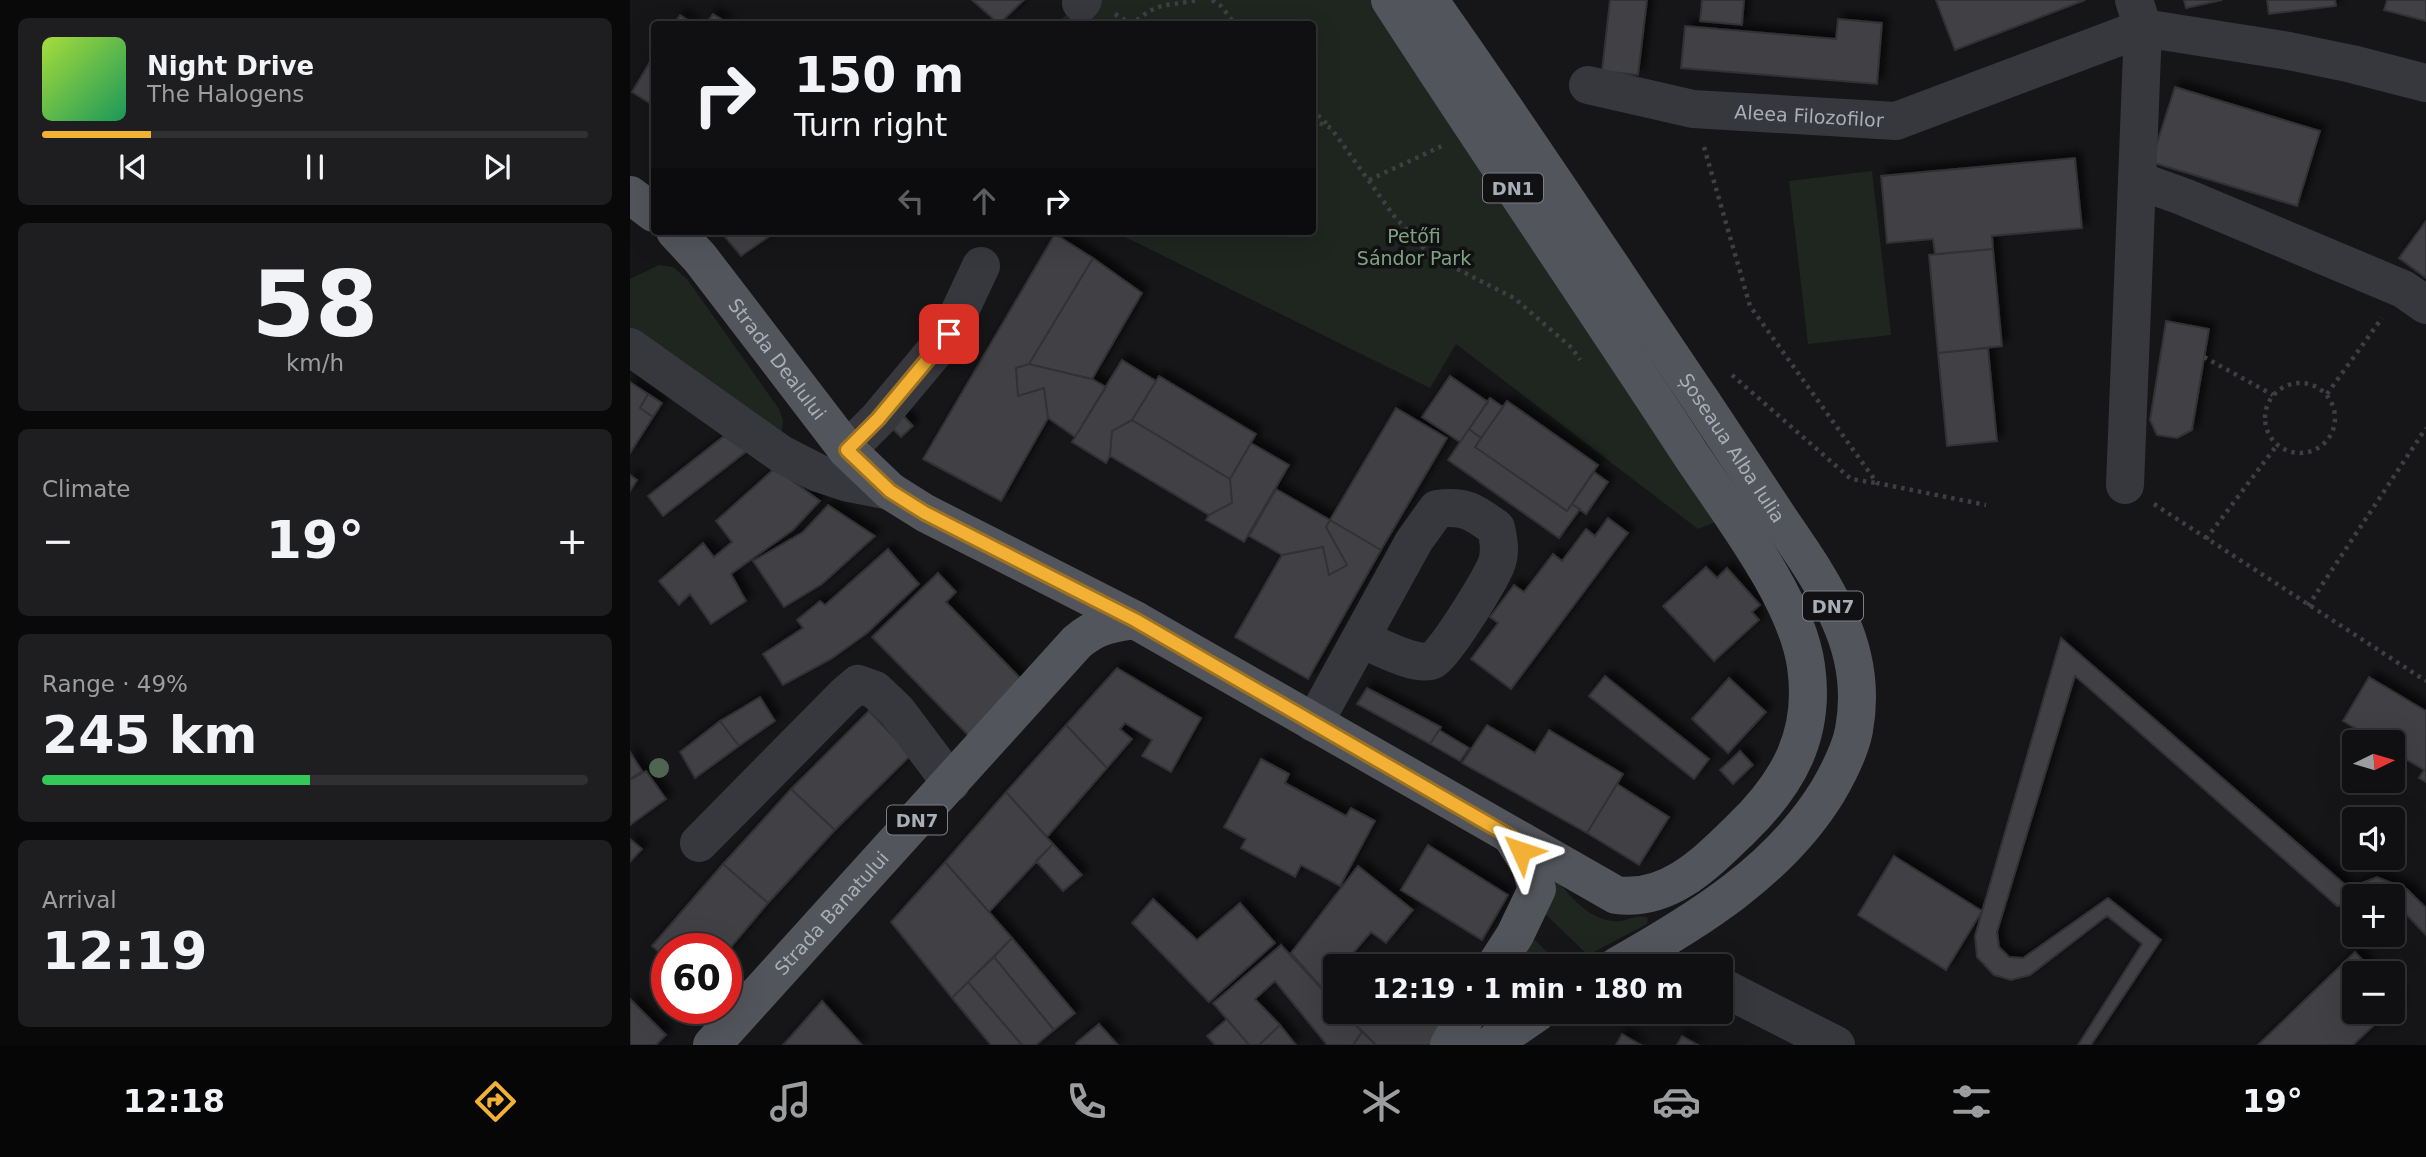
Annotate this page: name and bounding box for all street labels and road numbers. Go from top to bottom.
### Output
street label: Aleea Filozofilor [1734,100,1885,131]
road number: DN1 [1483,174,1543,202]
street label: Strada Dealului [724,294,831,424]
street label: Șoseaua Alba Iulia [1674,369,1790,527]
road number: DN7 [1803,592,1863,620]
road number: DN7 [887,806,947,834]
street label: Strada Banatului [770,847,893,979]

